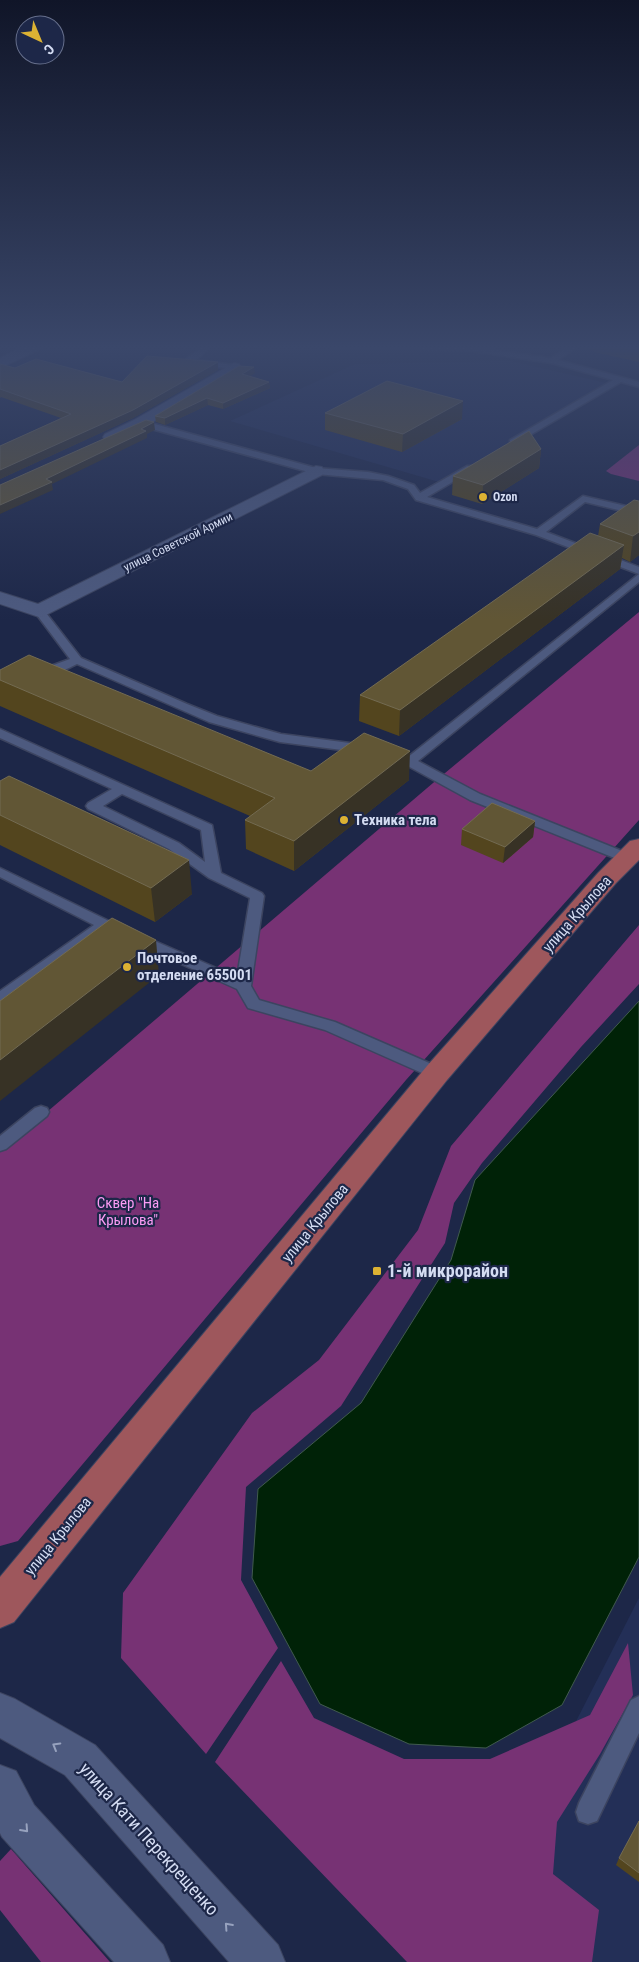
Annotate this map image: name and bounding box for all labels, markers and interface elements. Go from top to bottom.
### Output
north arrow [15,15,65,65]
text: С [41,41,57,58]
place label: Ozon [493,490,518,504]
marker: Ozon [477,491,489,503]
street label: улица Советской Армии [121,509,235,575]
place label: Техника тела [354,811,437,829]
marker: Техника тела [338,814,350,826]
street label: улица Крылова [539,872,615,956]
place label: Почтовое отделение 655001 [137,949,252,984]
marker: Почтовое отделение 655001 [121,961,133,973]
street label: улица Крылова [278,1180,352,1266]
park label: Сквер "На Крылова" [97,1194,159,1229]
place label: 1-й микрорайон [387,1260,508,1281]
marker: 1-й микрорайон [371,1265,383,1277]
street label: улица Крылова [21,1493,95,1579]
one-way arrow [53,1743,62,1753]
street label: улица Кати Перекрещенко [75,1758,224,1919]
one-way arrow [19,1823,28,1832]
one-way arrow [225,1923,234,1932]

